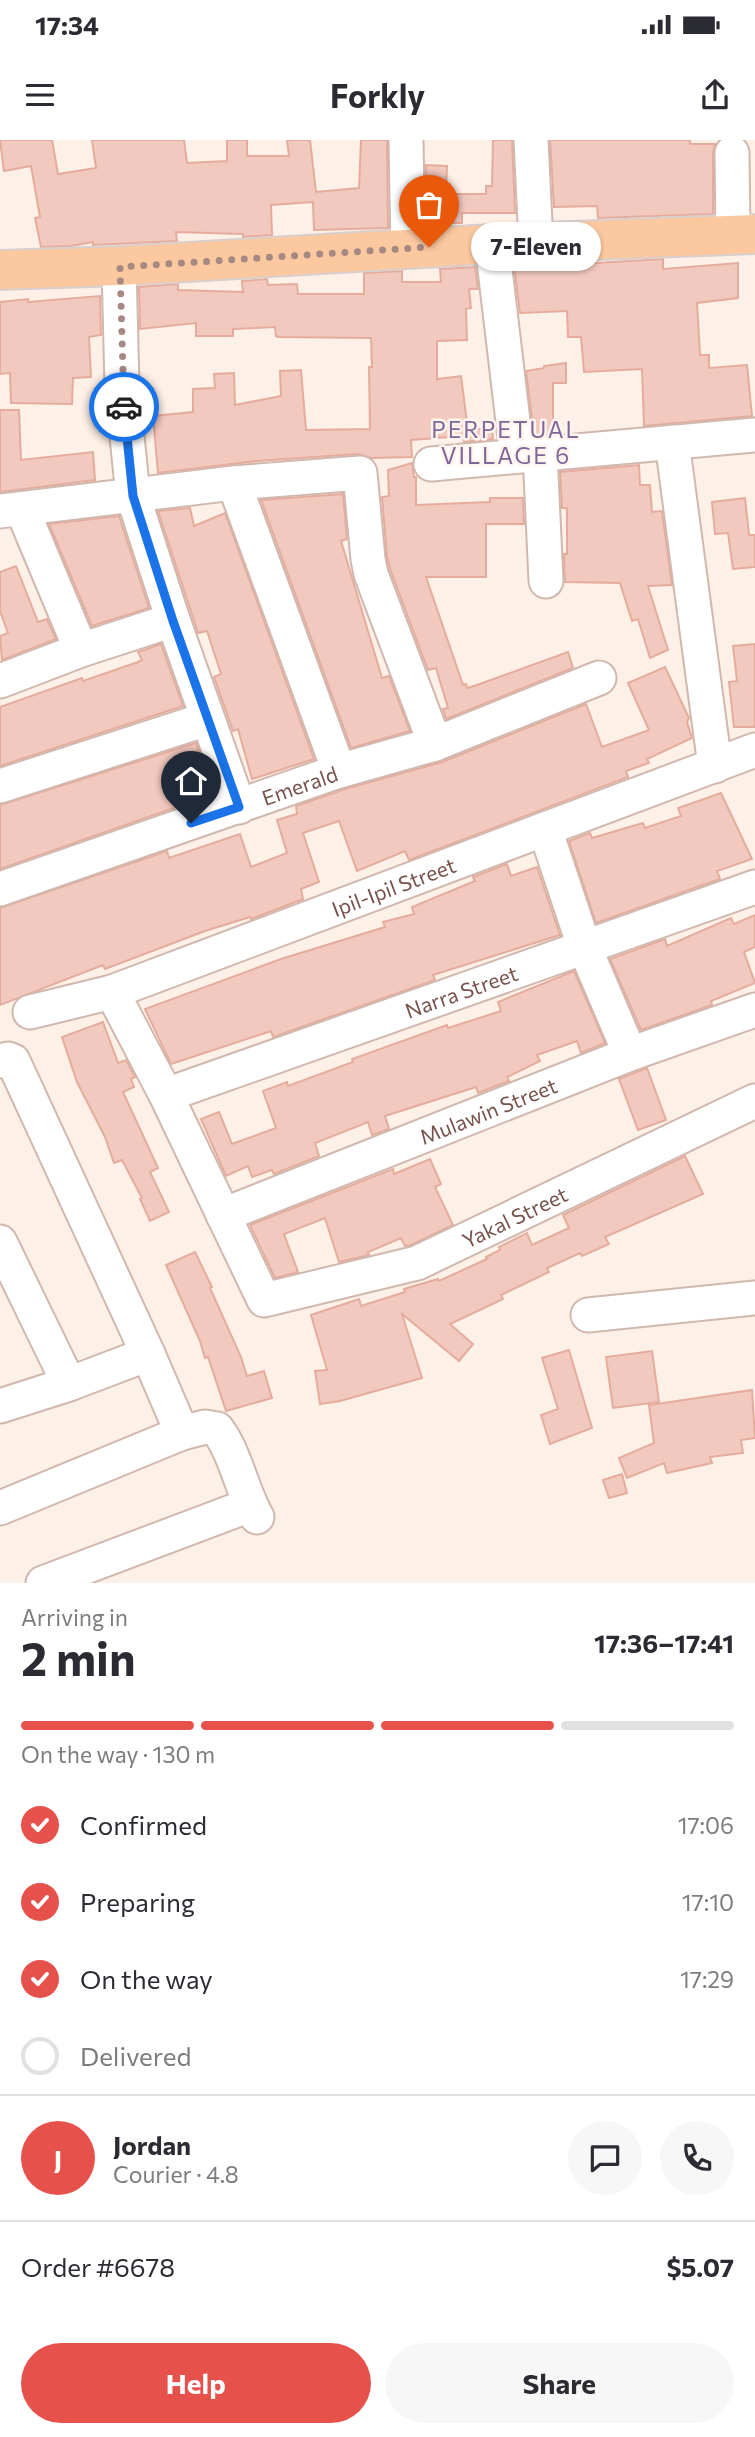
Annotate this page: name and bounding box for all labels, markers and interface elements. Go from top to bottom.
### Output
text: 17:34 [35,9,99,40]
text: Forkly [330,75,425,115]
icon: menu [21,76,59,114]
icon: share [696,76,734,114]
pin [399,175,459,247]
icon: bag [410,186,448,224]
callout: 7-Eleven [471,222,600,272]
text: 7-Eleven [490,232,582,260]
courier [89,372,159,442]
icon: car [105,388,143,426]
district label: PERPETUAL VILLAGE 6 [431,415,581,469]
pin [161,751,221,823]
street label: Emerald [258,760,341,810]
icon: home [172,762,210,800]
street label: Ipil-Ipil Street [328,851,459,921]
street label: Narra Street [401,959,521,1022]
street label: Mulawin Street [416,1072,560,1149]
street label: Yakal Street [458,1180,571,1252]
text: Arriving in [21,1603,128,1631]
text: 17:36–17:41 [594,1627,734,1658]
text: 2 min [21,1629,136,1685]
text: On the way · 130 m [21,1740,215,1768]
icon: check [21,1806,59,1844]
text: Confirmed [80,1809,207,1840]
text: 17:06 [678,1811,734,1839]
icon: check [21,1883,59,1921]
text: Preparing [80,1886,195,1917]
text: 17:10 [682,1888,734,1916]
icon: check [21,1960,59,1998]
text: On the way [80,1963,213,1994]
text: 17:29 [680,1965,734,1993]
text: Delivered [80,2040,191,2071]
button: chat [568,2121,642,2195]
button: phone [660,2121,734,2195]
text: Jordan [113,2129,191,2160]
text: J [54,2143,62,2174]
text: Courier · 4.8 [113,2160,239,2188]
text: Order #6678 [21,2251,175,2282]
text: $5.07 [666,2251,734,2282]
button: Help [21,2343,371,2423]
button: Share [385,2343,734,2423]

